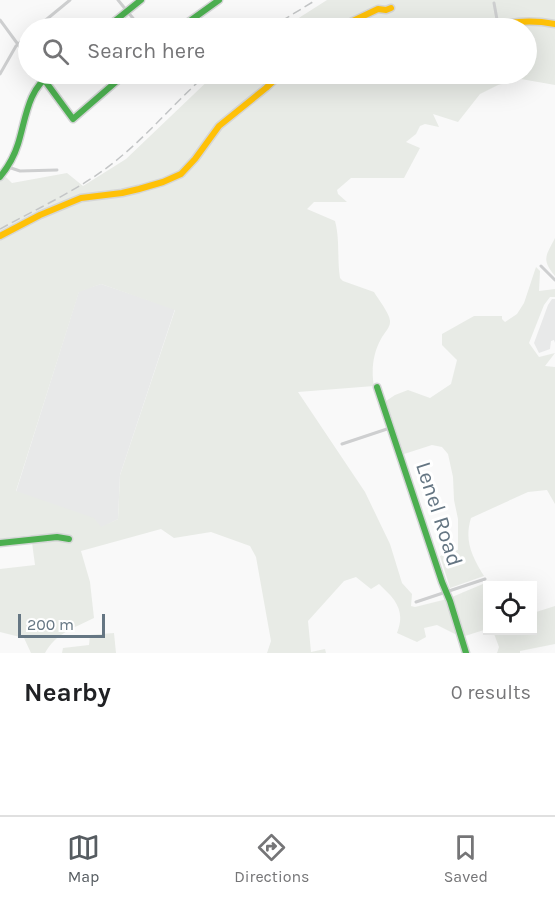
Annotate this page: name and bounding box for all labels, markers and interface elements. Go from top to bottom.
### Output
search box [18,18,537,84]
icon: search [39,35,72,68]
text: Search here [87,38,205,64]
street label: Lenel Road [410,459,468,569]
map controls [483,581,537,635]
button: locate [483,581,537,635]
scale bar [18,611,105,638]
text: 200 m [27,615,74,634]
text: Nearby [24,677,111,708]
text: 0 results [451,681,531,704]
tab: Map [67,831,100,886]
tab: Directions [234,831,309,886]
tab: Saved [444,831,488,886]

